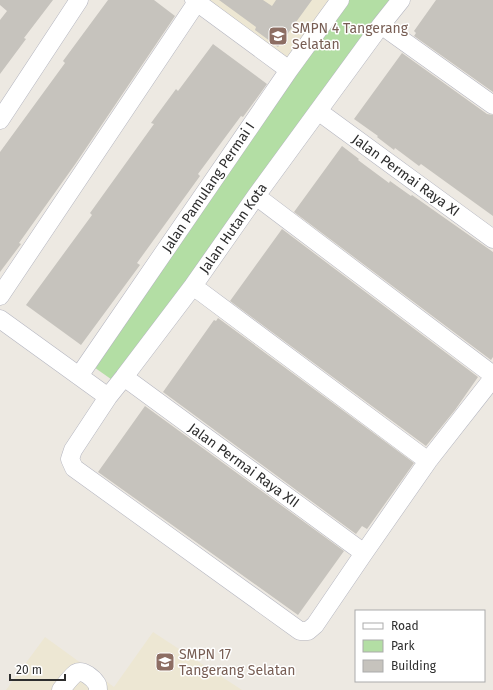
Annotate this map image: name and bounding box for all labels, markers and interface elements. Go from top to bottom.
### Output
place label: SMPN 4 Tangerang Selatan [292,20,409,53]
school or university icon: SMPN 4 Tangerang Selatan [267,25,289,47]
street label: Jalan Pamulang Permai I [158,119,258,256]
street label: Jalan Permai Raya XI [349,131,463,220]
street label: Jalan Hutan Kota [196,180,271,277]
street label: Jalan Permai Raya XII [185,419,302,511]
legend [355,610,485,682]
text: Road [391,619,419,633]
text: Park [391,639,415,653]
place label: SMPN 17 Tangerang Selatan [179,646,295,679]
school or university icon: SMPN 17 Tangerang Selatan [154,651,176,673]
scale bar [10,656,65,682]
text: Building [391,659,437,673]
text: 20 m [16,663,42,677]

